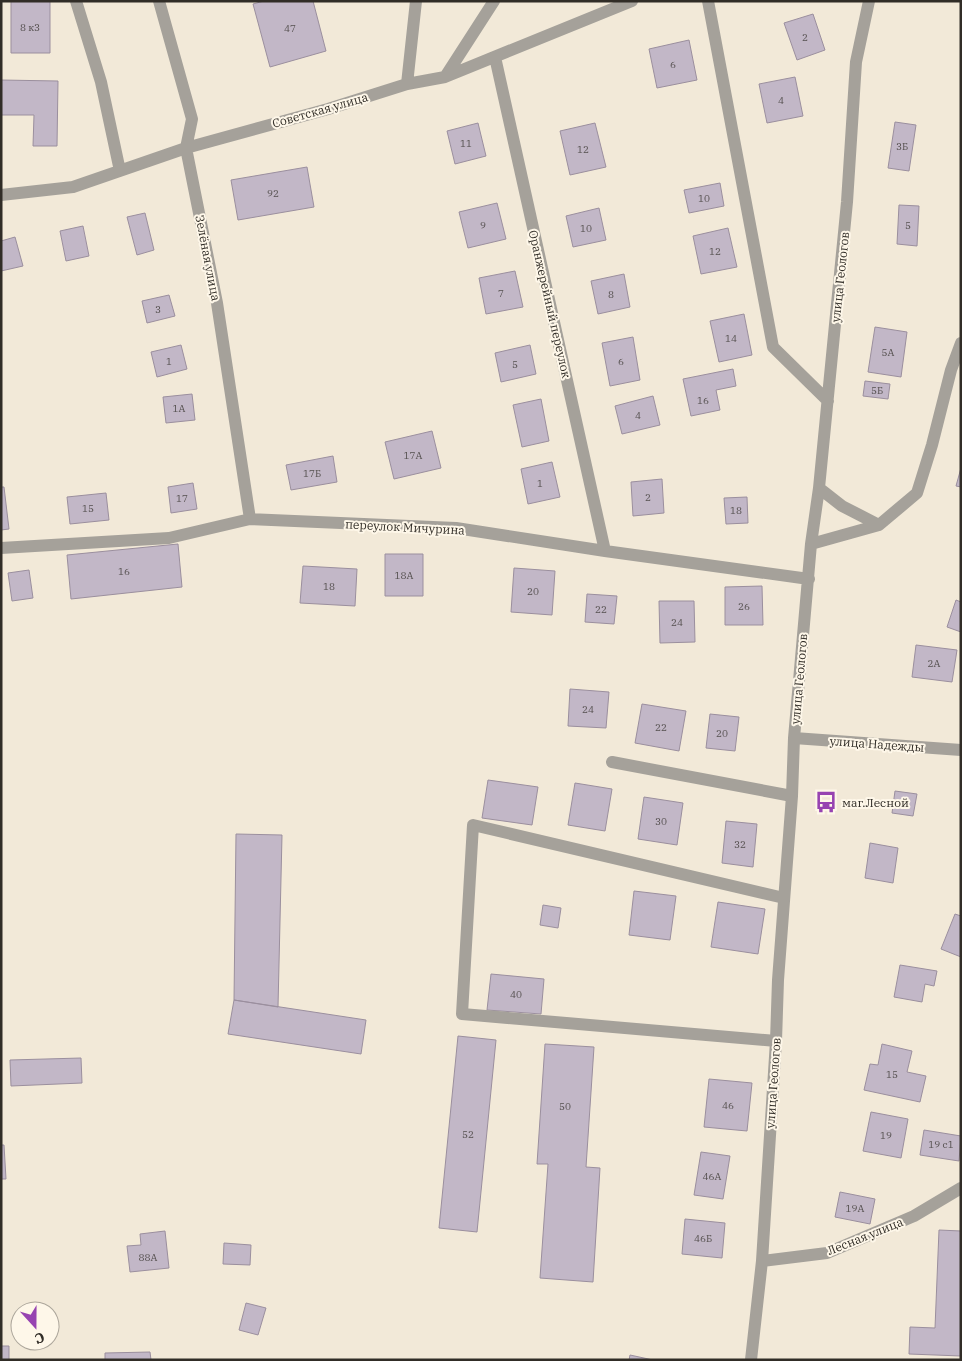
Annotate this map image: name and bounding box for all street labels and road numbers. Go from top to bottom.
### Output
street label: Советская улица [270,89,370,131]
street label: Зелёная улица [192,214,224,303]
street label: Оранжерейный переулок [526,228,574,380]
street label: улица Геологов [828,231,852,323]
street label: переулок Мичурина [345,516,466,538]
street label: улица Геологов [788,633,810,725]
street label: улица Надежды [829,733,925,755]
street label: улица Геологов [762,1037,784,1129]
street label: Лесная улица [825,1214,906,1258]

